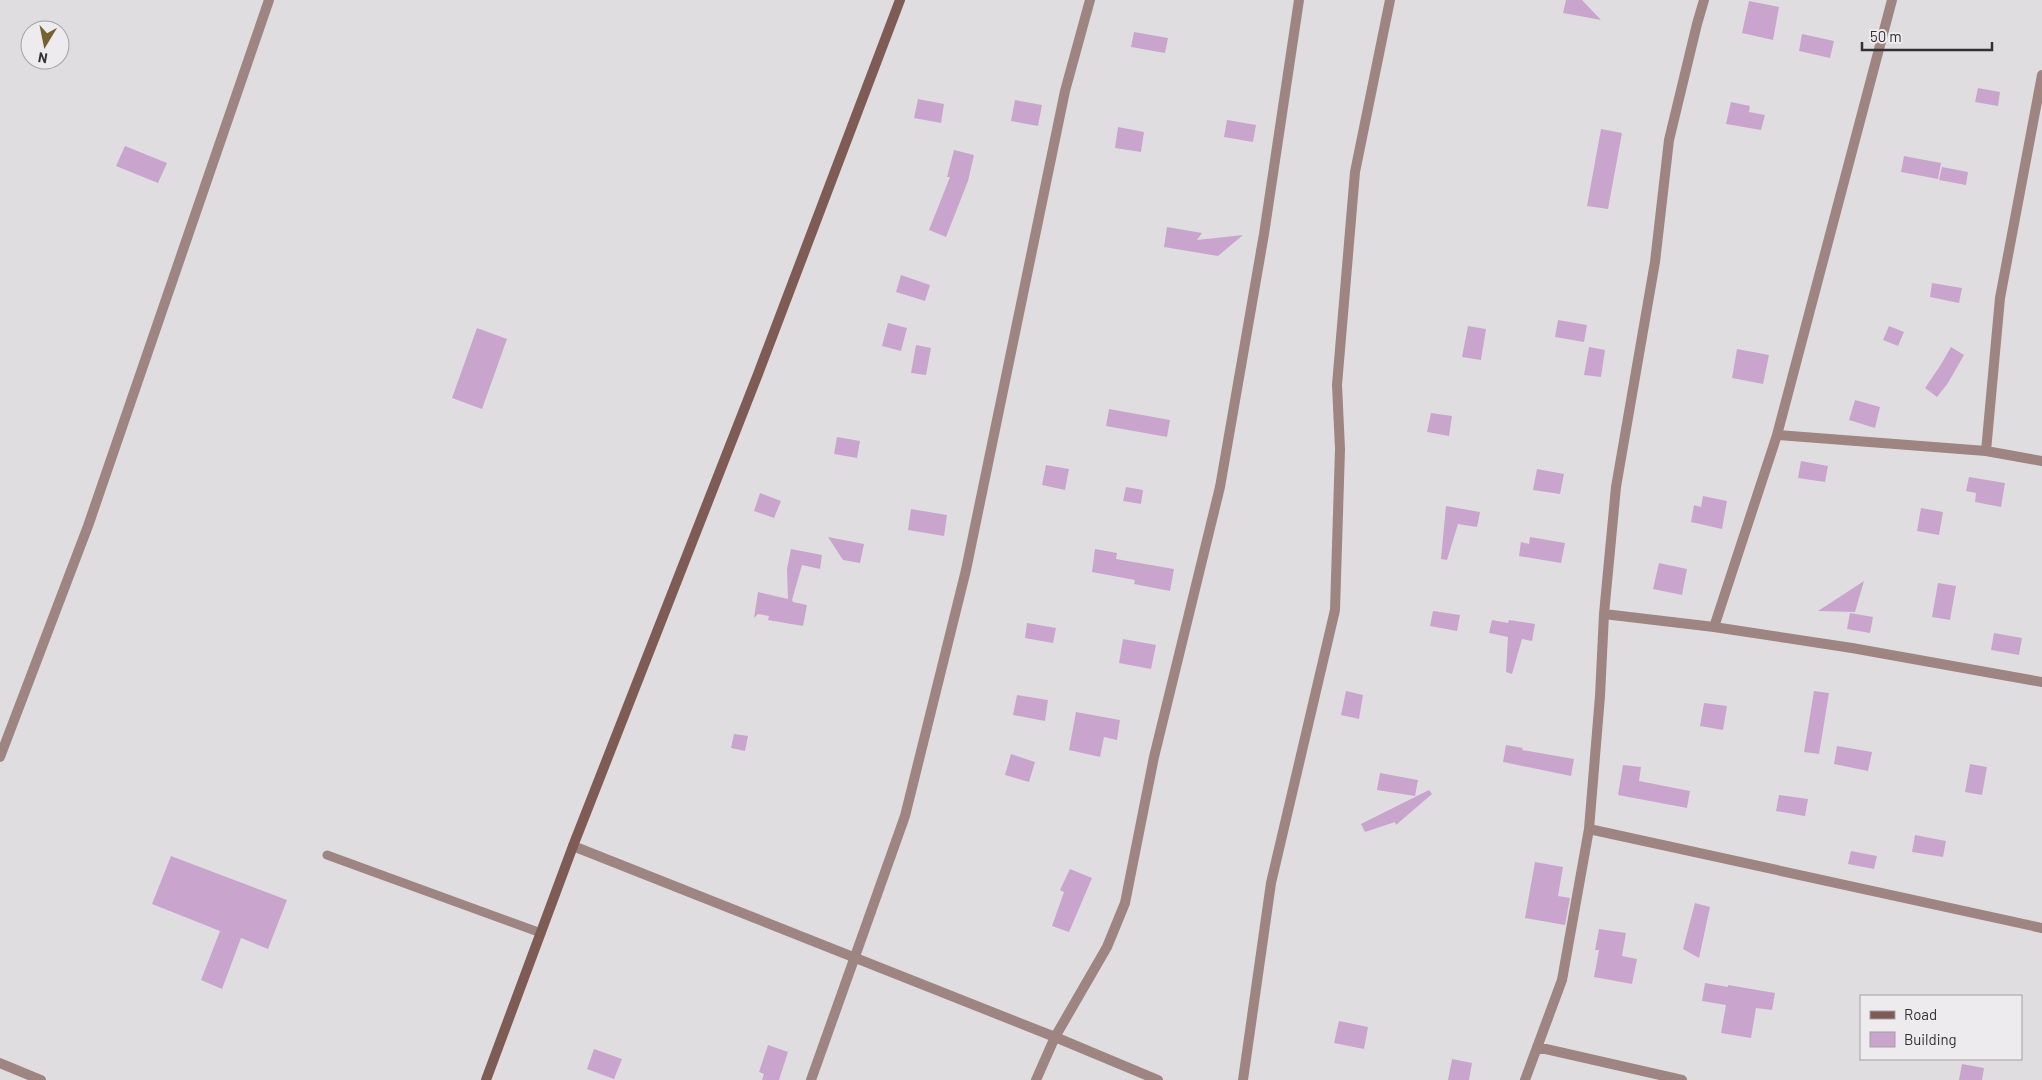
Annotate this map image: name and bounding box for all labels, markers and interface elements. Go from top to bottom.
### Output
north arrow [20,20,70,70]
scale bar [1862,20,1992,52]
text: 50 m [1870,27,1902,45]
text: N [37,49,49,67]
legend [1860,995,2022,1060]
text: Road [1904,1005,1937,1023]
text: Building [1904,1030,1957,1048]

